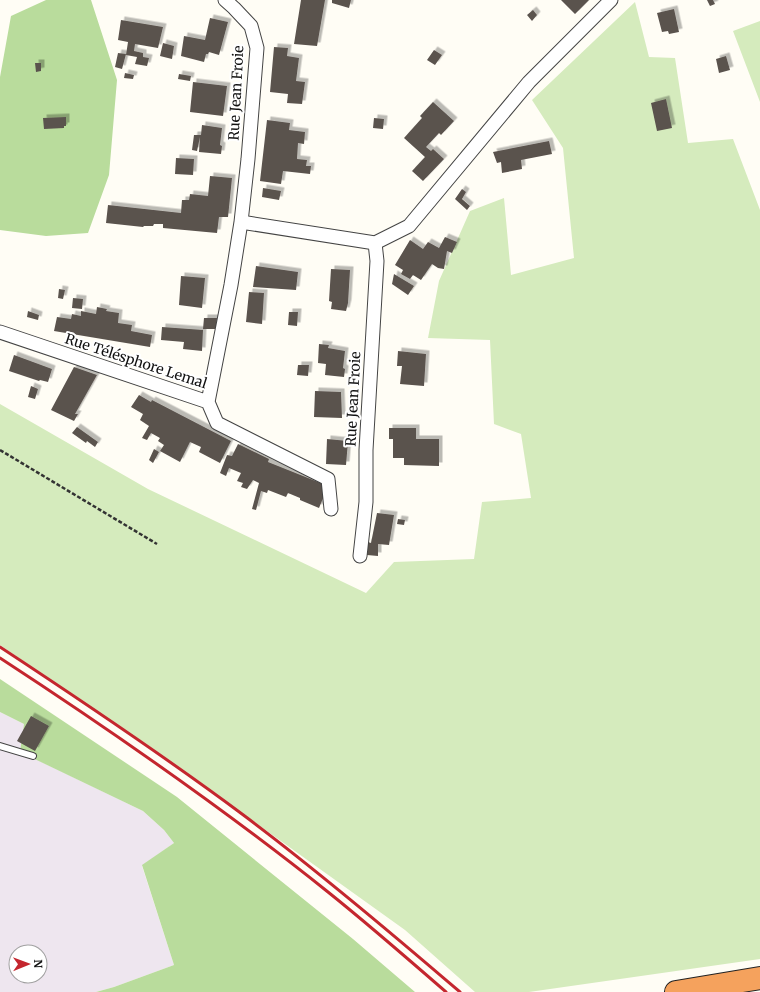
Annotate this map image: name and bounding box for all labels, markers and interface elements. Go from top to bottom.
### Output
street label: Rue Jean Froie [225,45,247,141]
street label: Rue Télésphore Lemal [63,330,210,393]
street label: Rue Jean Froie [342,351,364,447]
north arrow [8,944,48,984]
text: N [31,959,45,969]

